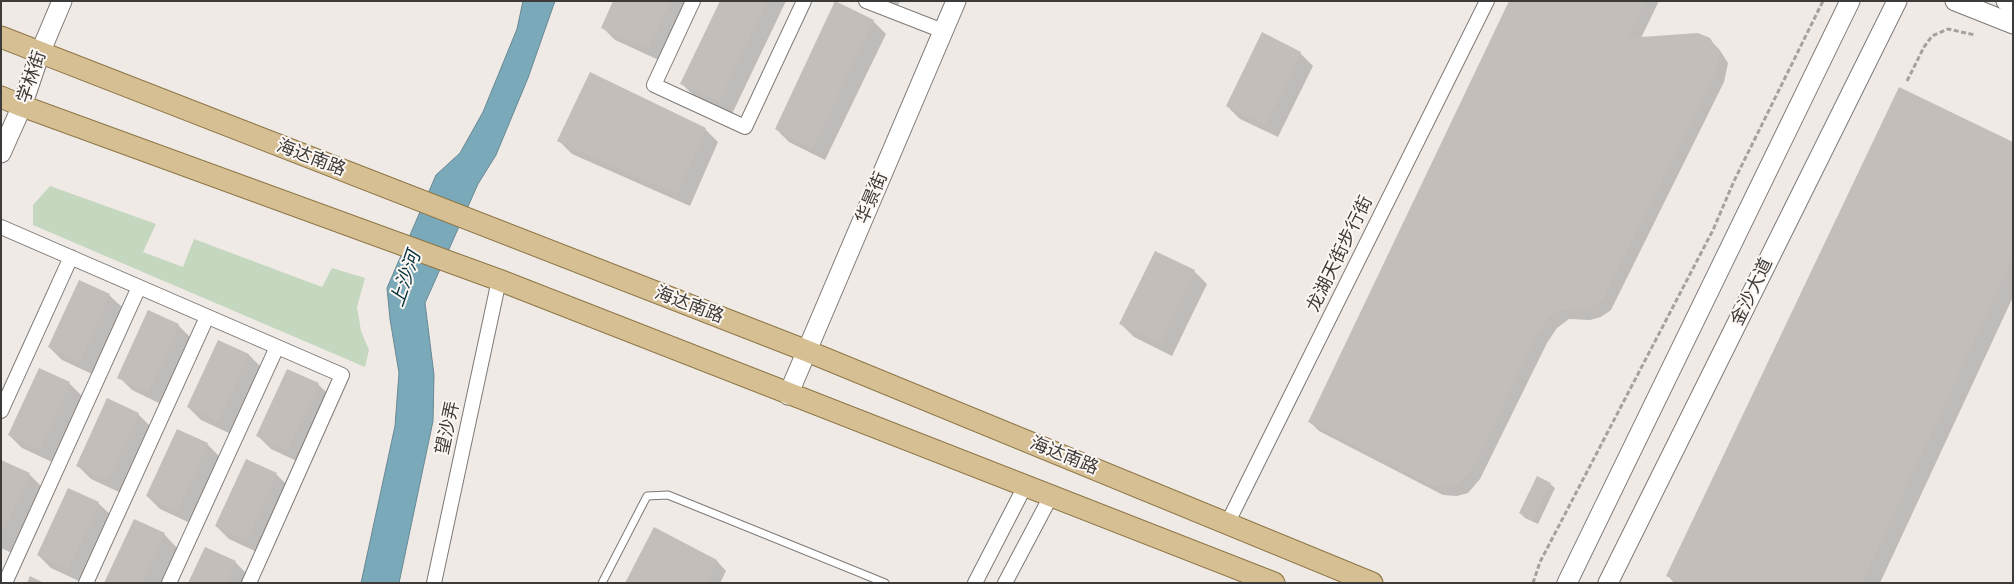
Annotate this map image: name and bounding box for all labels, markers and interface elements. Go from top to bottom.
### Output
street label: 学林街 [13,48,51,106]
street label: 海达南路 [274,135,348,181]
street label: 华景街 [852,169,892,227]
street label: 龙湖天街步行街 [1303,193,1377,315]
water label: 上沙河 [386,248,426,310]
street label: 金沙大道 [1727,255,1777,329]
street label: 海达南路 [652,282,726,328]
street label: 望沙弄 [432,399,464,457]
street label: 海达南路 [1027,433,1101,479]

